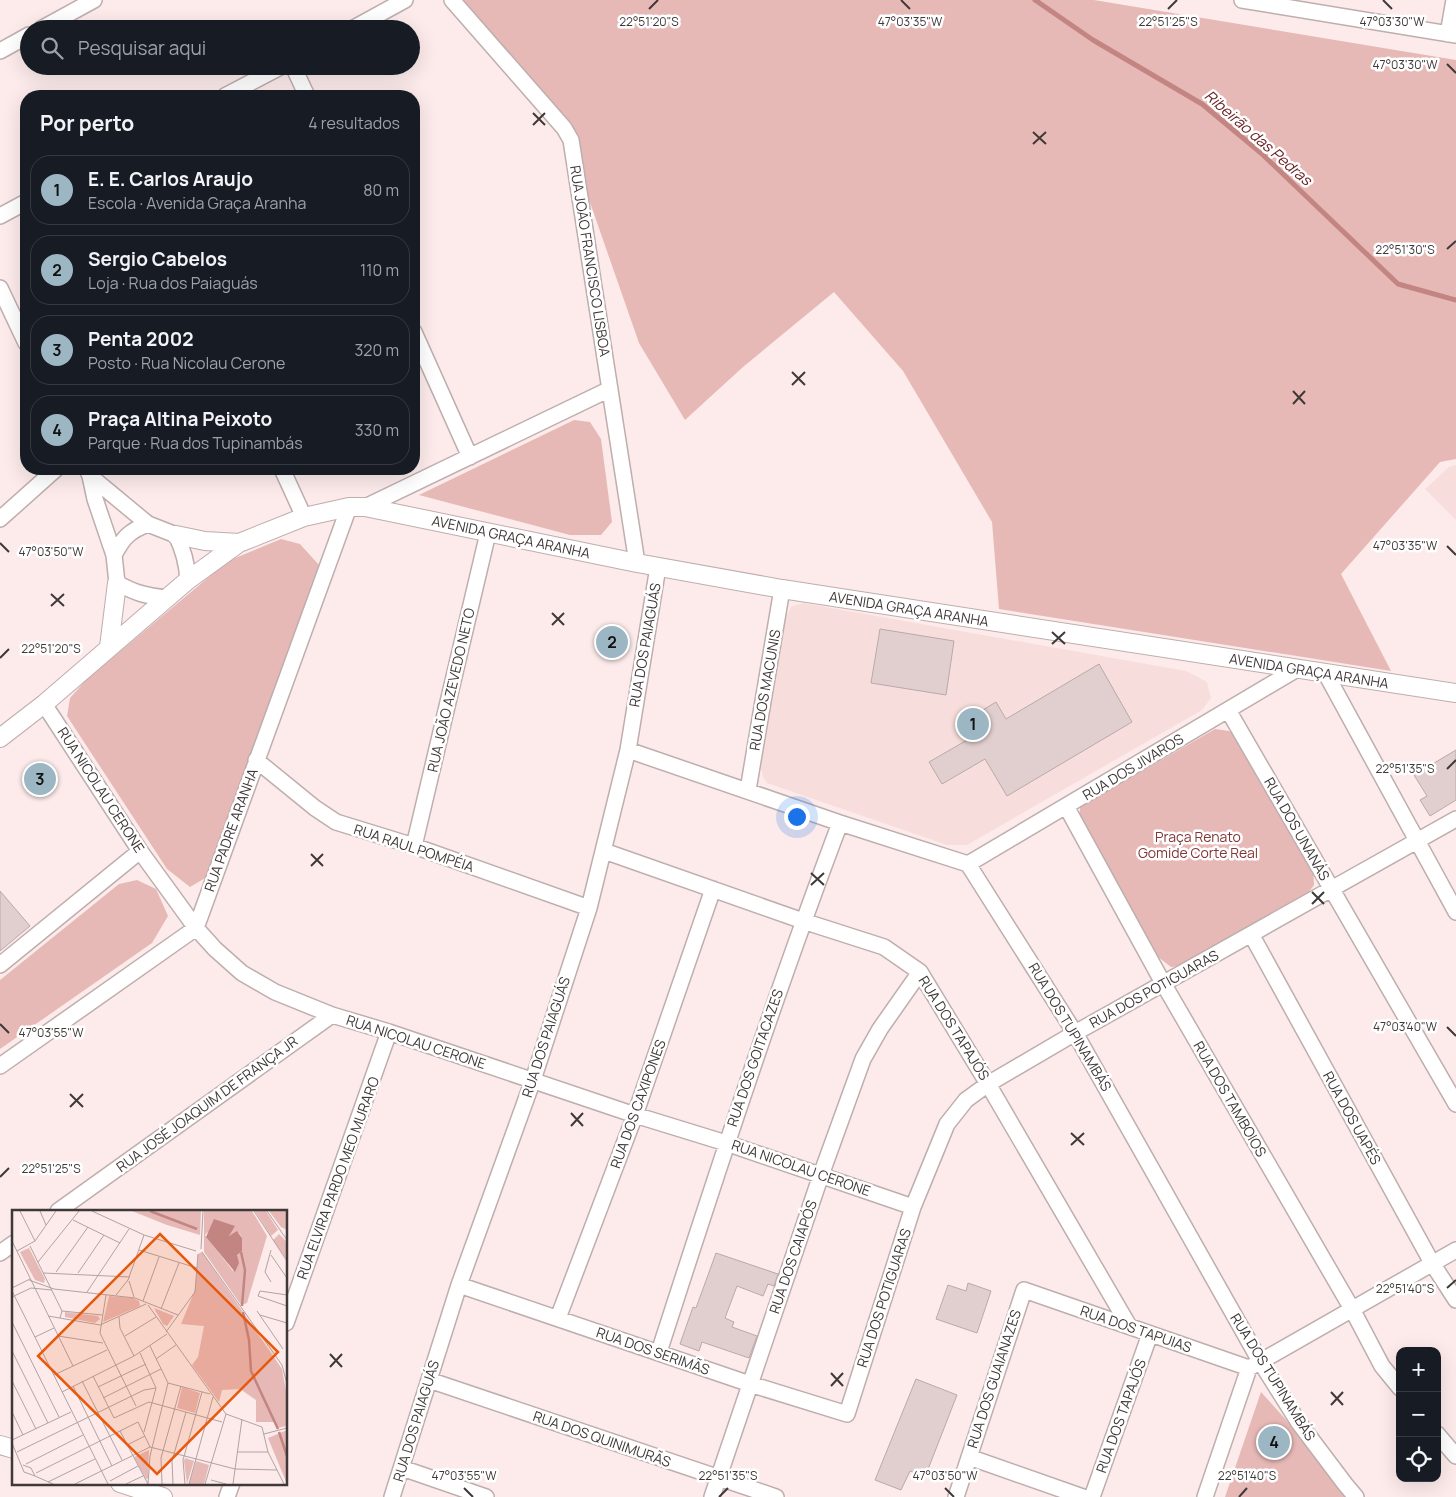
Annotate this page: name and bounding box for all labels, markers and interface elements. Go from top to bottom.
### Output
text: 22°51'20"S [619,13,679,30]
text: 47°03'35"W [878,13,943,30]
text: 22°51'25"S [1138,13,1198,30]
text: 47°03'30"W [1360,13,1425,30]
search box [20,20,420,75]
icon: search [38,34,66,62]
text: Pesquisar aqui [78,35,206,61]
text: 47°03'30"W [1373,56,1438,73]
water label: Ribeirão das Pedras [1200,85,1317,191]
text: Por perto [40,109,134,137]
text: 4 resultados [308,112,400,134]
street label: RUA JOÃO FRANCISCO LISBOA [566,164,615,358]
text: E. E. Carlos Araujo [88,166,253,192]
text: 1 [53,179,61,201]
text: 80 m [363,179,399,201]
text: Escola · Avenida Graça Aranha [88,192,306,214]
text: 22°51'30"S [1375,241,1435,258]
text: Sergio Cabelos [88,246,227,272]
text: 2 [52,259,62,281]
text: 110 m [360,259,399,281]
text: Loja · Rua dos Paiaguás [88,272,258,294]
text: Penta 2002 [88,326,194,352]
text: 3 [52,339,62,361]
text: 320 m [355,339,399,361]
text: Posto · Rua Nicolau Cerone [88,352,285,374]
text: Praça Altina Peixoto [88,406,272,432]
text: 4 [52,419,62,441]
text: 330 m [355,419,399,441]
text: Parque · Rua dos Tupinambás [88,432,303,454]
street label: AVENIDA GRAÇA ARANHA [430,510,592,563]
text: 47°03'35"W [1373,537,1438,554]
text: 47°03'50"W [18,543,84,560]
street label: RUA DOS PAIAGUÁS [624,581,665,709]
street label: AVENIDA GRAÇA ARANHA [828,587,990,631]
street label: RUA JOÃO AZEVEDO NETO [422,606,479,774]
pin: 2 [596,623,628,661]
street label: RUA DOS MACUNIS [745,628,785,752]
text: 22°51'20"S [21,640,81,657]
street label: AVENIDA GRAÇA ARANHA [1228,649,1390,693]
pin: 1 [957,705,989,743]
street label: RUA NICOLAU CERONE [54,723,149,856]
street label: RUA DOS JIVAROS [1079,729,1187,804]
pin: 3 [24,760,56,798]
text: 22°51'35"S [1376,760,1434,777]
street label: RUA PADRE ARANHA [199,765,262,894]
street label: RUA DOS UNANÁS [1260,774,1335,884]
your location [784,804,810,830]
street label: RUA RAUL POMPÉIA [352,819,477,876]
park label: Praça Renato Gomide Corte Real [1138,827,1258,862]
street label: RUA DOS POTIGUARAS [1086,945,1222,1032]
street label: RUA DOS TUPINAMBÁS [1024,959,1117,1095]
street label: RUA DOS TAPAJÓS [915,972,994,1084]
street label: RUA DOS PAIAGUÁS [517,974,574,1100]
street label: RUA DOS GOITACAZES [722,986,787,1129]
street label: RUA NICOLAU CERONE [344,1010,488,1073]
text: 47°03'40"W [1373,1018,1438,1035]
text: 47°03'55"W [19,1024,84,1041]
street label: RUA JOSÉ JOAQUIM DE FRANÇA JR [112,1031,301,1176]
street label: RUA DOS CAXIPONES [605,1037,670,1171]
street label: RUA DOS TAMBOIOS [1190,1038,1271,1160]
street label: RUA DOS UAPÉS [1319,1068,1386,1168]
street label: RUA ELVIRA PARDO MEO MURARO [292,1074,383,1282]
street label: RUA NICOLAU CERONE [729,1135,873,1200]
text: 22°51'25"S [21,1160,81,1177]
street label: RUA DOS CAIAPÓS [764,1197,821,1316]
inset map [12,1210,288,1484]
street label: RUA DOS POTIGUARAS [852,1226,915,1370]
text: 22°51'40"S [1376,1280,1434,1297]
street label: RUA DOS TAPUIAS [1078,1301,1195,1357]
street label: RUA DOS GUAIANAZES [962,1307,1025,1450]
street label: RUA DOS TUPINAMBÁS [1226,1309,1321,1444]
street label: RUA DOS SERIMÃS [594,1322,713,1379]
map controls [1396,1347,1441,1482]
button: + [1396,1347,1441,1392]
street label: RUA DOS TAPAJÓS [1091,1356,1150,1475]
street label: RUA DOS PAIAGUÁS [388,1358,443,1484]
button: − [1396,1392,1441,1437]
street label: RUA DOS QUINIMURÃS [531,1406,674,1471]
pin: 4 [1258,1423,1290,1461]
button: locate [1396,1437,1441,1482]
text: 47°03'55"W [432,1467,497,1484]
text: 22°51'35"S [699,1467,757,1484]
text: 47°03'50"W [912,1467,978,1484]
text: 22°51'40"S [1218,1467,1276,1484]

